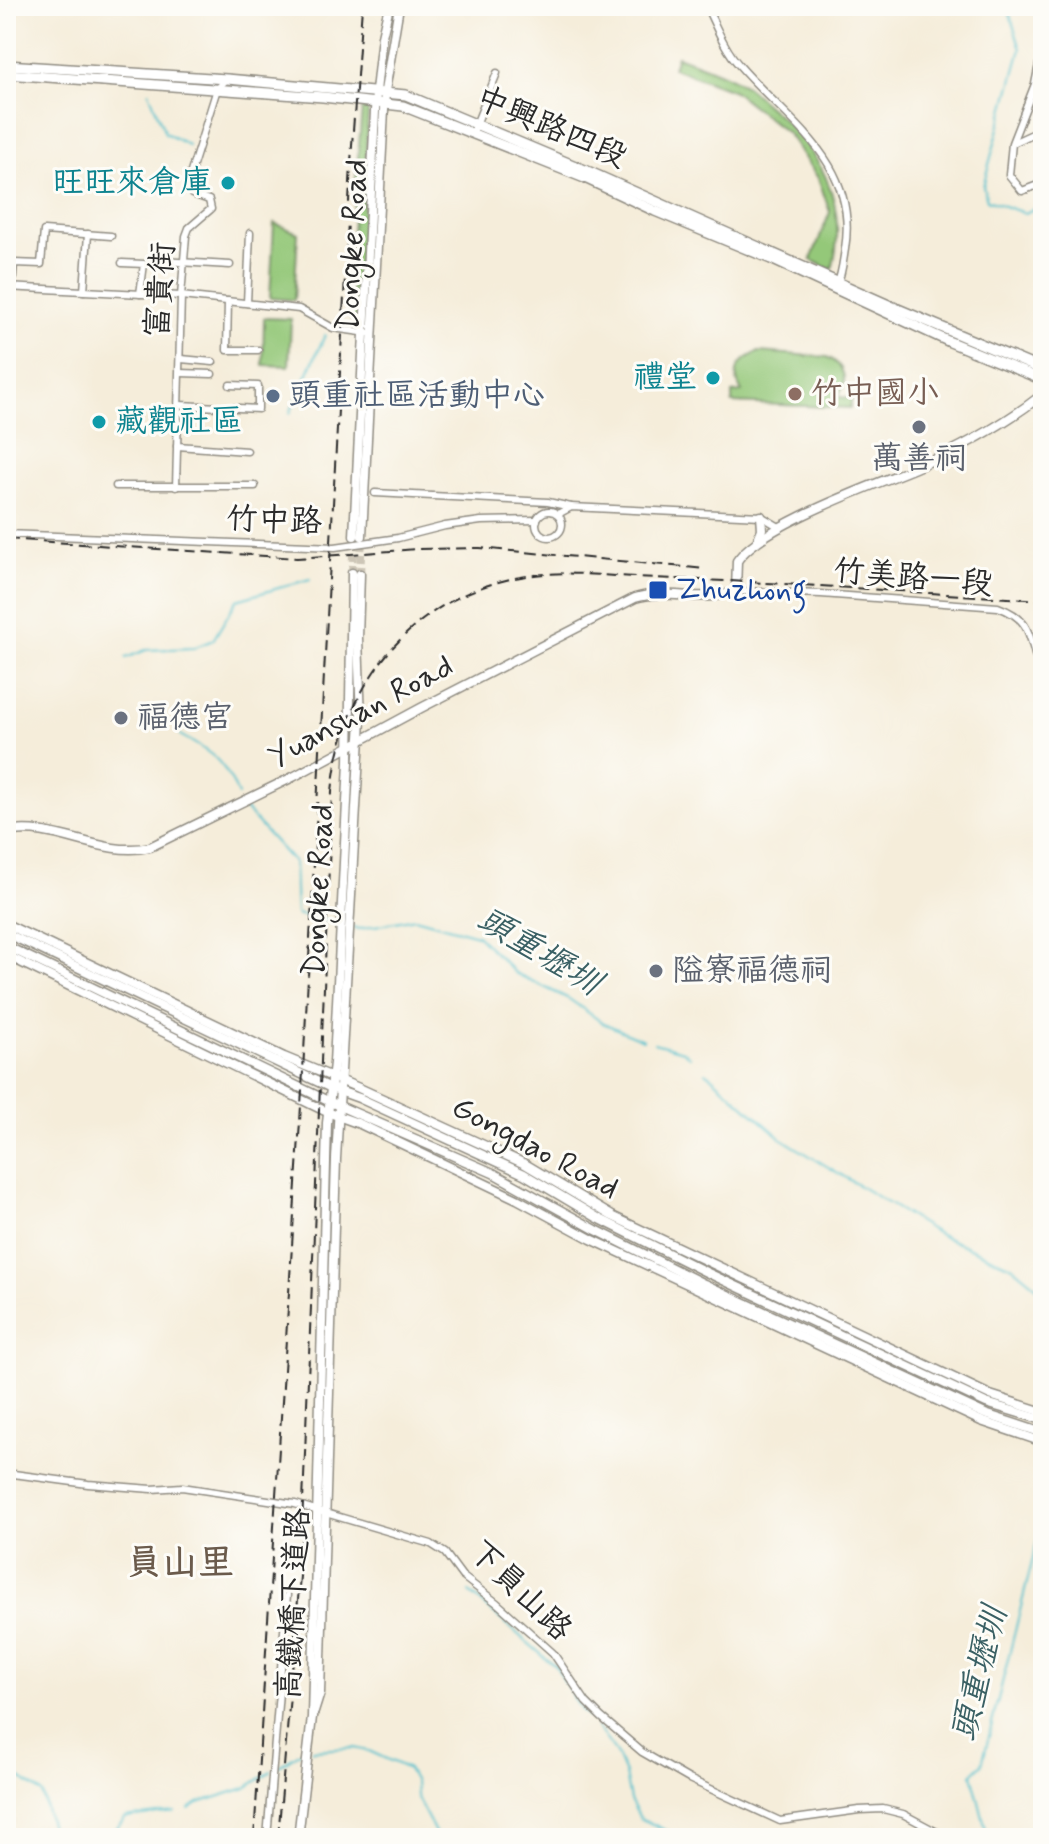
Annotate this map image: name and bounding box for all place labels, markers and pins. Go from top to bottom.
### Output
place label: 旺旺來倉庫 [52,162,212,204]
marker: 旺旺來倉庫 [219,174,237,192]
place label: 禮堂 [633,357,697,399]
marker: 禮堂 [704,369,722,387]
place label: 竹中國小 [811,373,939,415]
place label: 頭重社區活動中心 [289,375,545,417]
marker: 竹中國小 [786,385,804,403]
marker: 頭重社區活動中心 [264,387,282,405]
place label: 藏觀社區 [115,401,243,443]
marker: 藏觀社區 [90,413,108,431]
marker: 萬善祠 [910,418,928,436]
place label: 萬善祠 [871,438,967,480]
place label: Zhuzhong [676,569,807,614]
marker: Zhuzhong [647,579,669,601]
place label: 福德宮 [137,697,233,739]
marker: 福德宮 [112,709,130,727]
place label: 隘寮福德祠 [672,950,832,992]
marker: 隘寮福德祠 [647,962,665,980]

